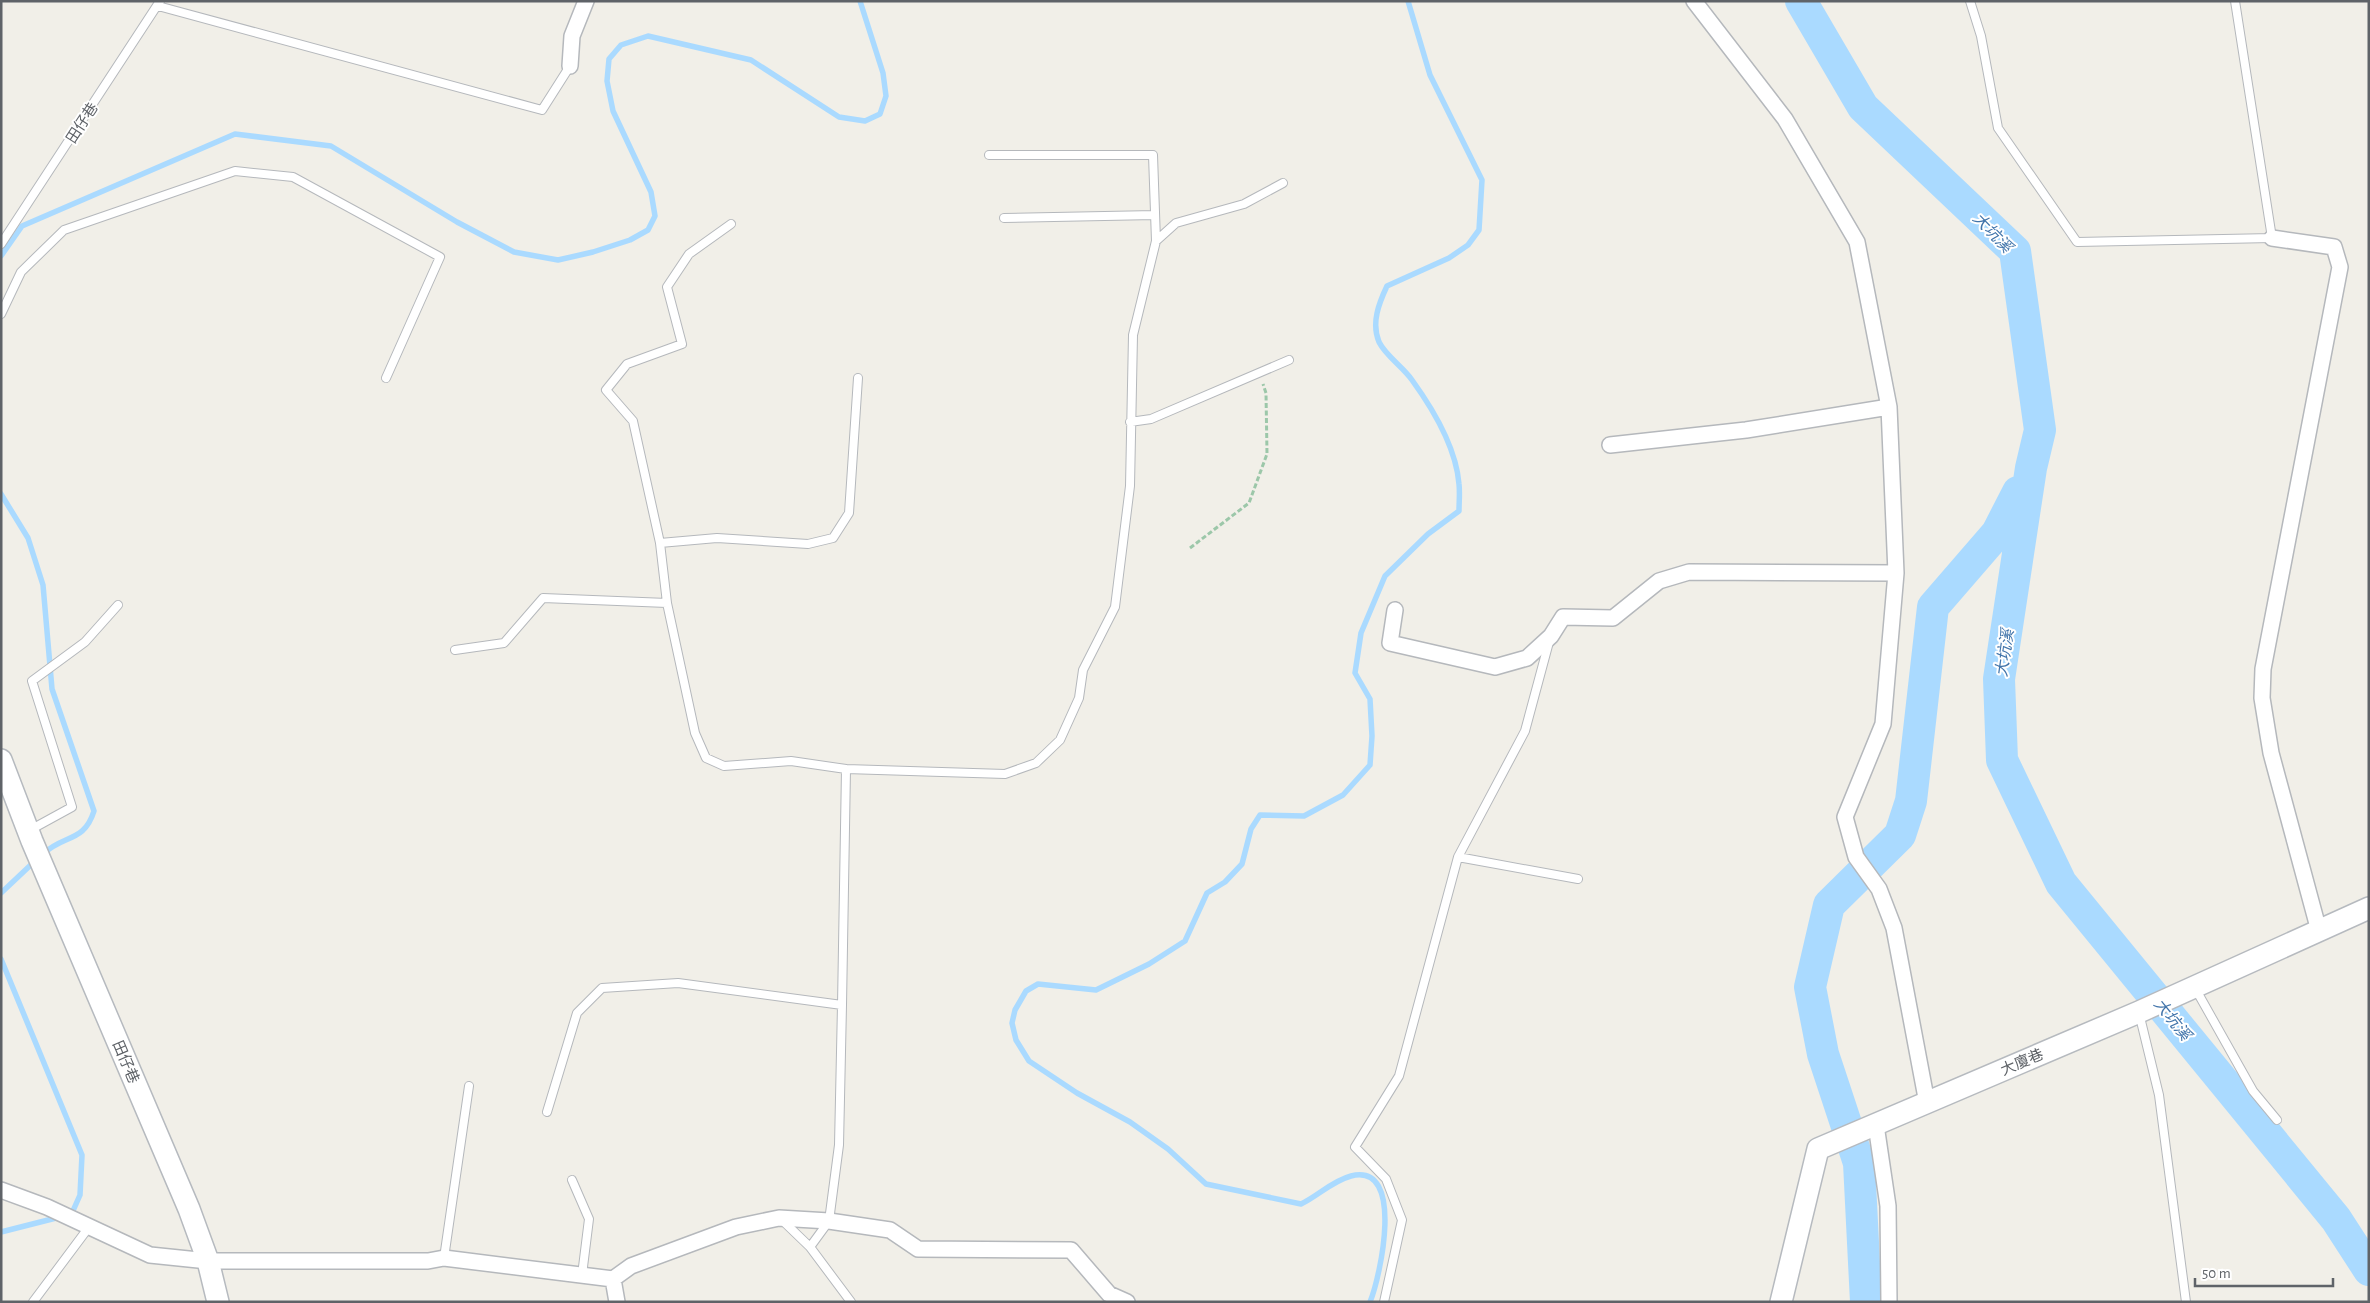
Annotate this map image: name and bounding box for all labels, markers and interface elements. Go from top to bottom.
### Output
street label: 田仔巷 [63,100,101,146]
water label: 大坑溪 [1970,209,2017,257]
water label: 大坑溪 [1993,626,2017,678]
water label: 大坑溪 [2151,995,2196,1045]
street label: 田仔巷 [110,1038,142,1086]
street label: 大廈巷 [1998,1046,2046,1078]
scale bar [2195,1256,2332,1288]
text: 50 m [2202,1266,2231,1281]

